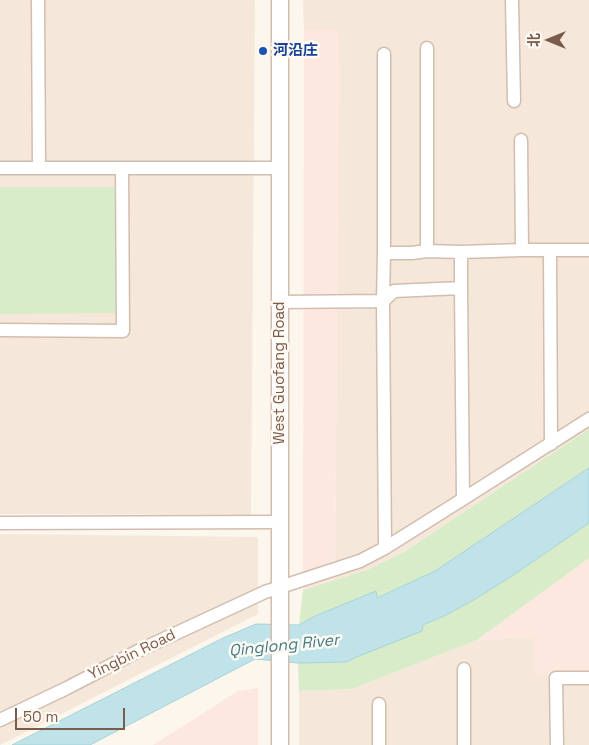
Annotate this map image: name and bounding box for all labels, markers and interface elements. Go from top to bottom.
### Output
north arrow [524,15,574,65]
text: 北 [525,33,543,47]
place label: 河沿庄 [273,42,318,60]
marker: 河沿庄 [257,45,269,57]
street label: West Guofang Road [271,302,289,444]
street label: Yingbin Road [85,626,179,684]
water label: Qinglong River [228,631,340,661]
scale bar [18,698,128,730]
text: 50 m [23,707,58,726]

